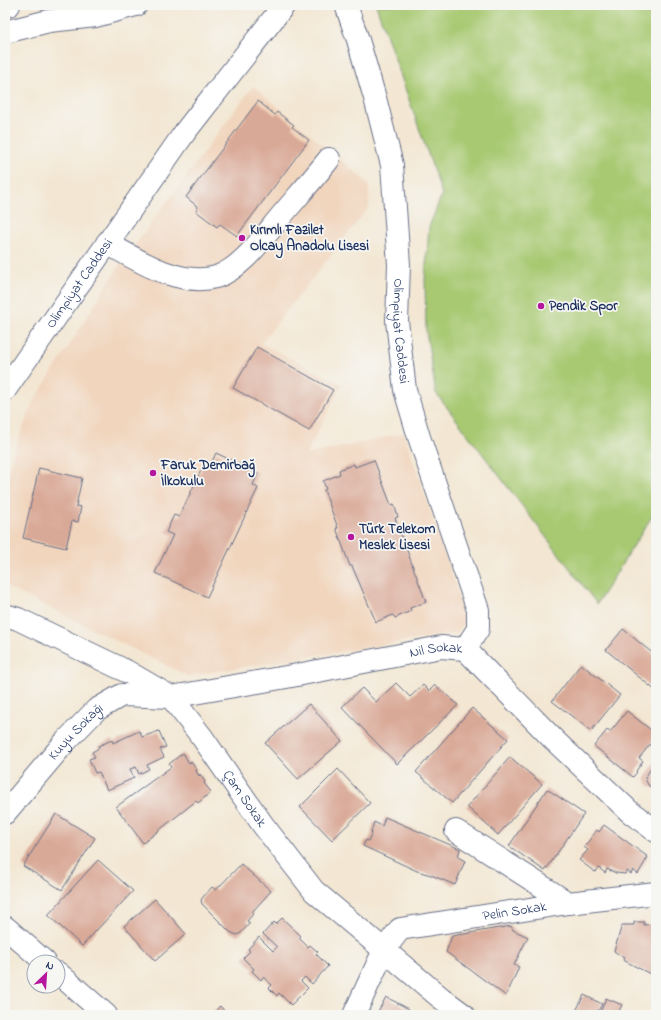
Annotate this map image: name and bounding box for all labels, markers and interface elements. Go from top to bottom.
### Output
place label: Kırımlı Fazilet Olcay Anadolu Lisesi [250,220,369,259]
marker: Kırımlı Fazilet Olcay Anadolu Lisesi [237,233,247,243]
street label: Olimpiyat Caddesi [41,234,118,333]
street label: Olimpiyat Caddesi [385,278,415,385]
place label: Pendik Spor [549,296,618,317]
marker: Pendik Spor [536,301,546,311]
place label: Faruk Demirbağ İlkokulu [160,455,256,492]
marker: Faruk Demirbağ İlkokulu [148,468,158,478]
place label: Türk Telekom Meslek Lisesi [359,519,435,556]
marker: Türk Telekom Meslek Lisesi [346,532,356,542]
street label: Nil Sokak [408,636,464,663]
street label: Kuyu Sokağı [43,698,107,765]
street label: Çam Sokak [217,766,272,832]
street label: Pelin Sokak [481,896,549,927]
north arrow [26,954,66,994]
text: N [43,957,57,975]

